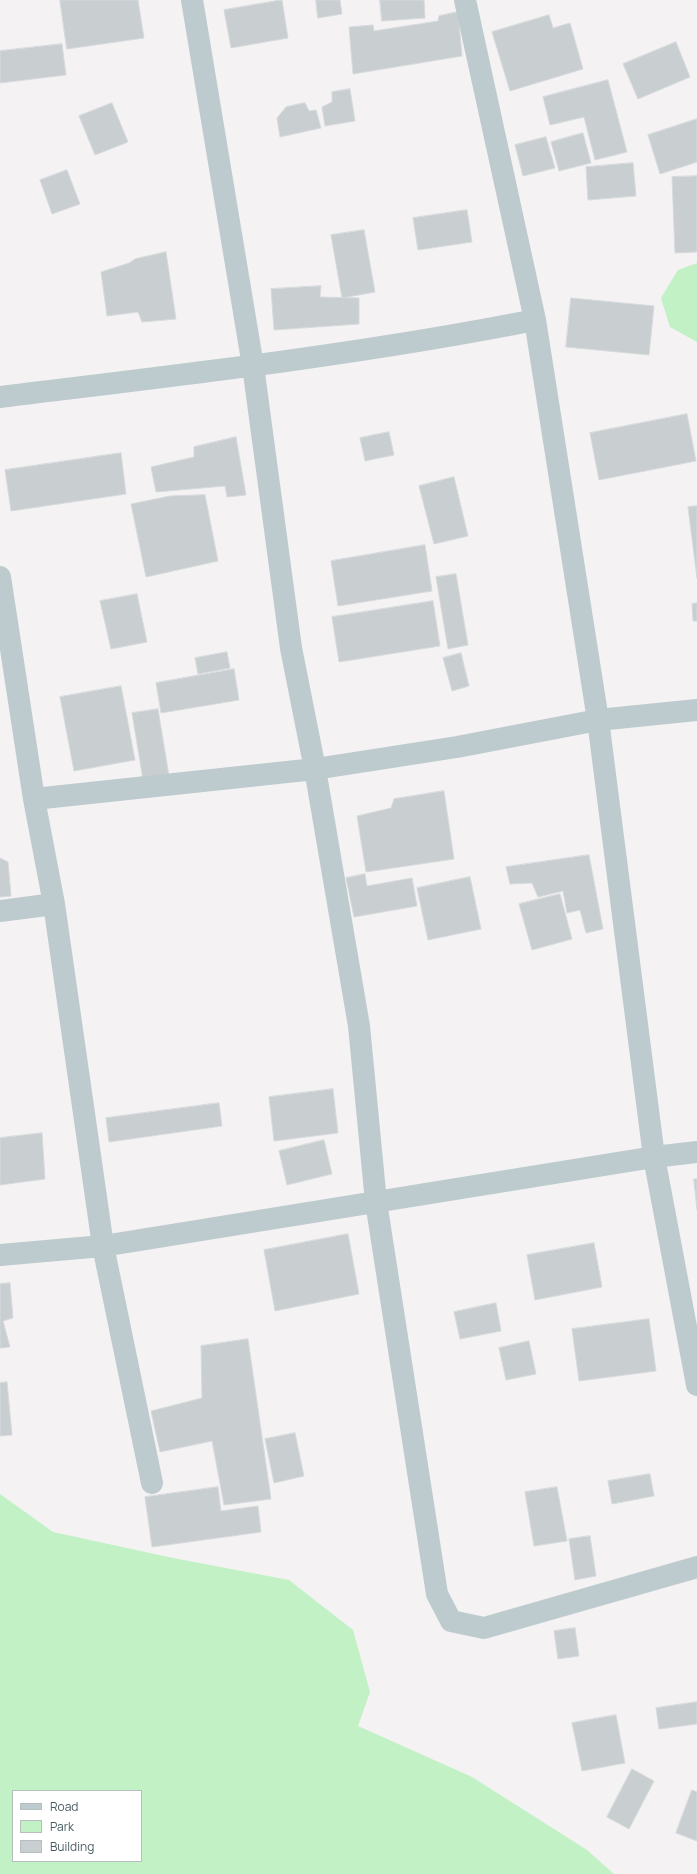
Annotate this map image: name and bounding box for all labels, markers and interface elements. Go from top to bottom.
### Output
legend [12,1790,142,1862]
text: Road [50,1798,78,1815]
text: Park [50,1818,74,1835]
text: Building [50,1838,94,1855]

